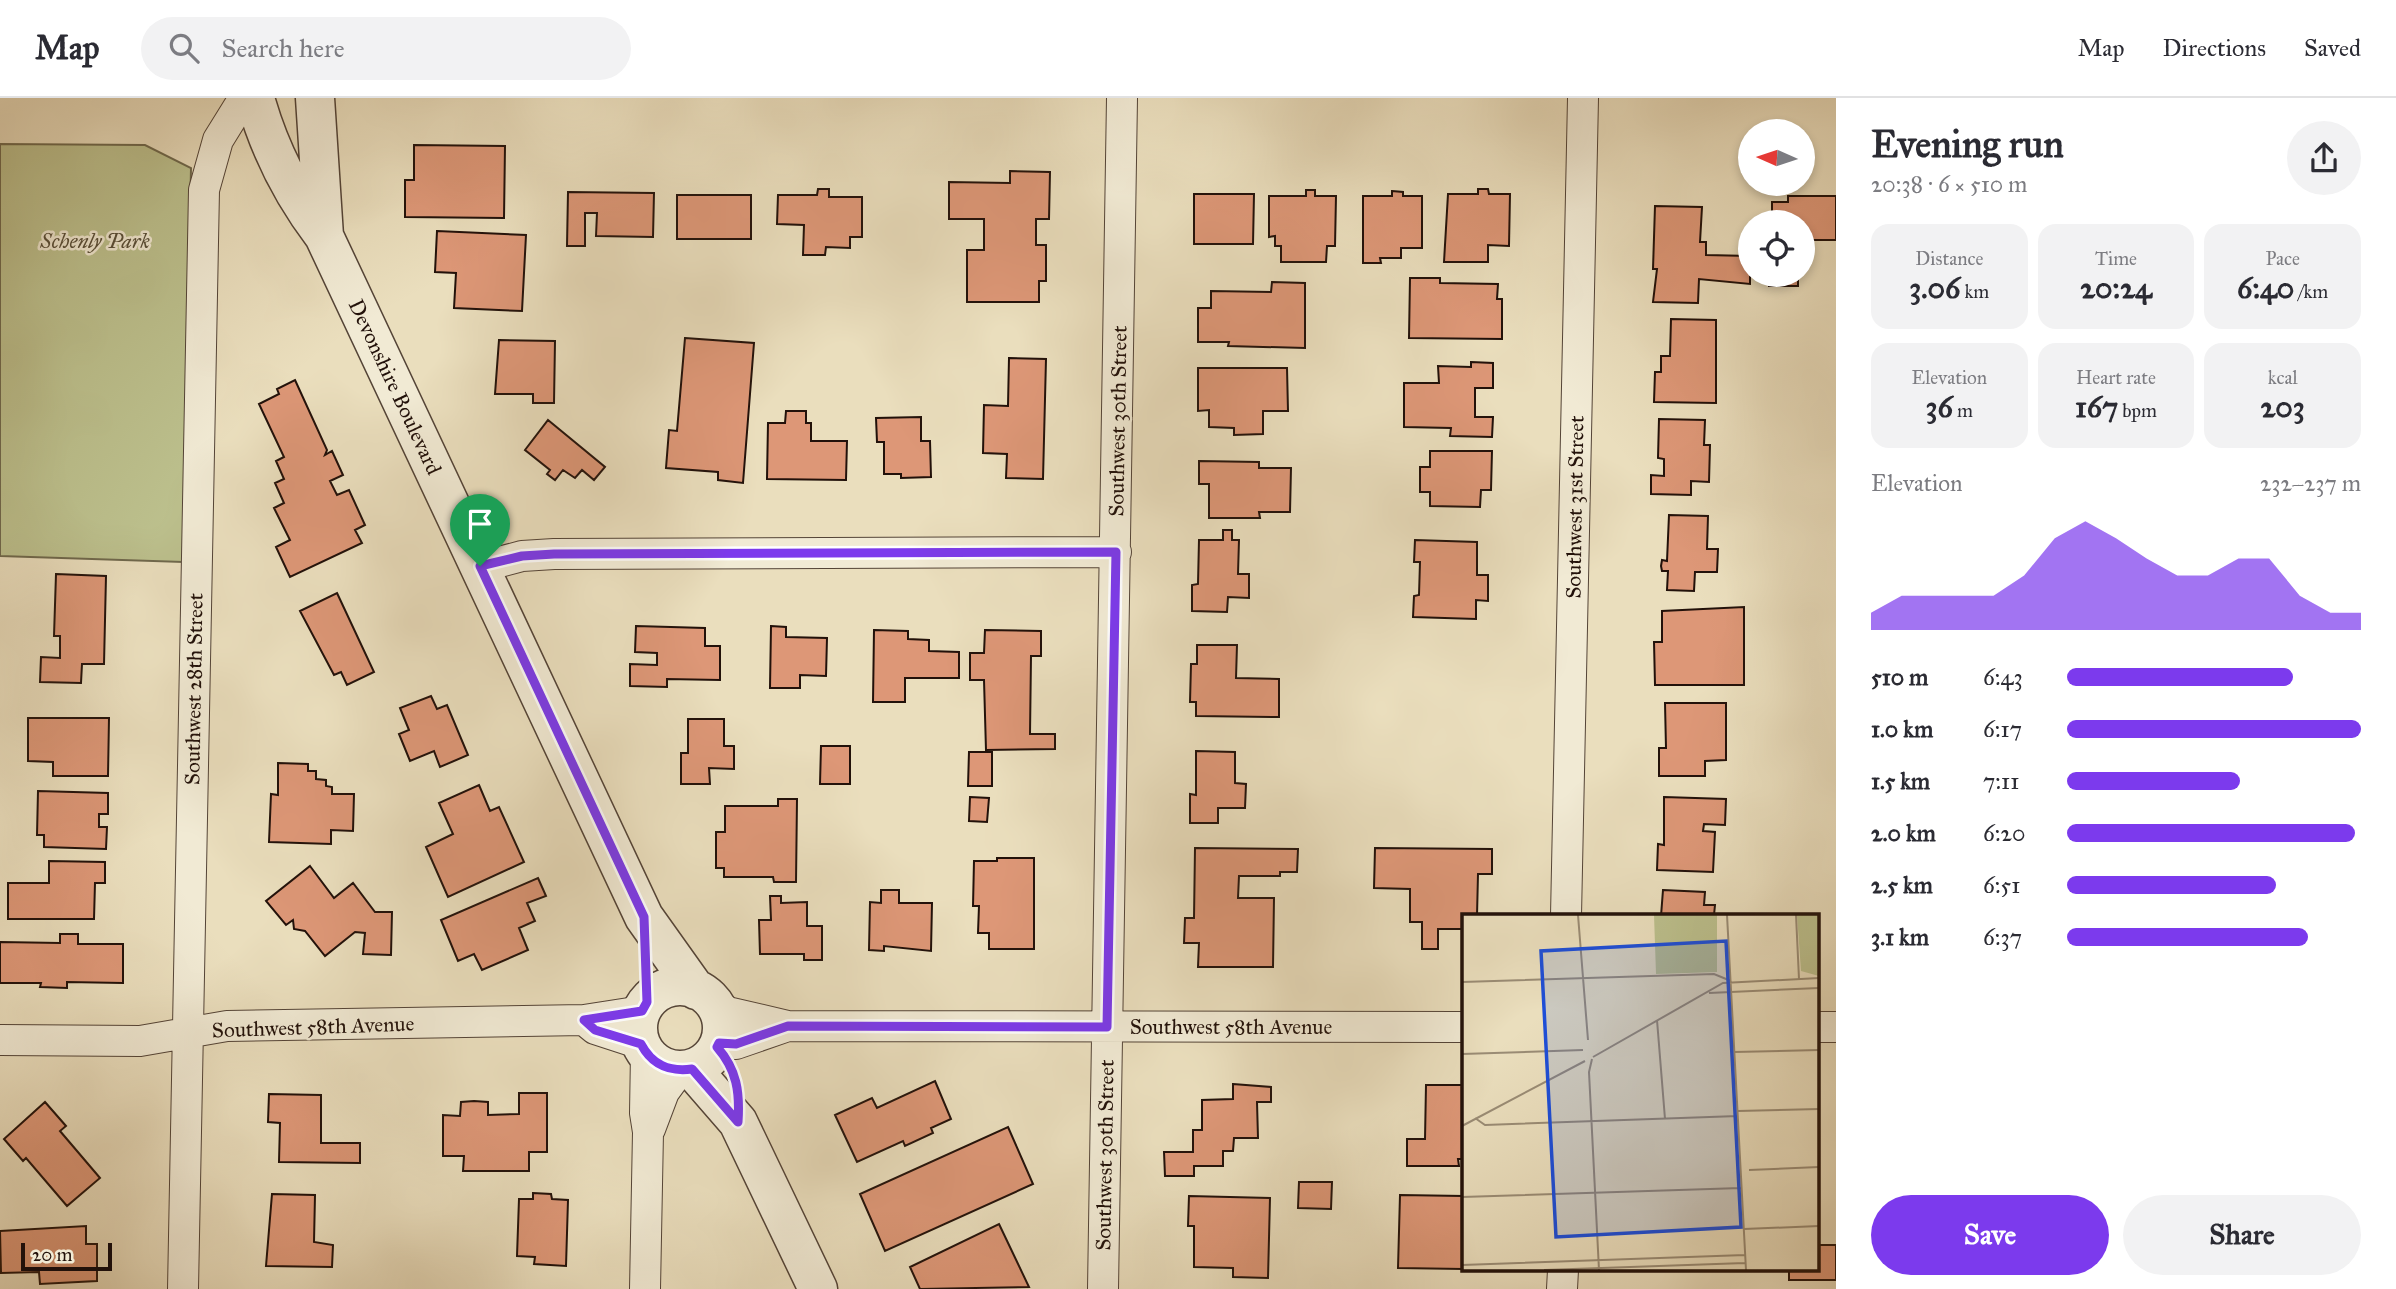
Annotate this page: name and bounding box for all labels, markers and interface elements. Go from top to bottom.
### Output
search box [141,17,631,80]
text: Map [35,28,99,68]
icon: search [165,29,203,67]
text: Search here [221,32,345,64]
text: Map [2078,33,2125,63]
text: Directions [2163,33,2266,63]
text: Saved [2304,33,2361,63]
north arrow [1738,119,1815,196]
map controls [1738,119,1815,287]
text: Evening run [1871,121,2064,167]
button: share [2287,121,2361,195]
text: 20:38 · 6 × 510 m [1871,170,2027,198]
button: locate [1738,210,1815,287]
park label: Schenly Park [39,228,150,254]
text: Distance [1915,247,1983,270]
text: Time [2095,247,2137,270]
text: Pace [2265,247,2300,270]
text: 3.06 [1909,270,1960,306]
text: 20:24 [2080,270,2152,306]
text: 6:40 [2237,270,2294,306]
text: km [1960,280,1989,303]
text: /km [2294,280,2328,303]
street label: Devonshire Boulevard [343,295,447,479]
street label: Southwest 30th Street [1103,325,1133,517]
text: Elevation [1912,366,1987,389]
text: Heart rate [2076,366,2156,389]
text: kcal [2268,366,2298,389]
text: 36 [1926,389,1953,425]
text: 167 [2075,389,2118,425]
text: 203 [2261,389,2305,425]
text: m [1953,399,1973,422]
text: bpm [2118,399,2157,422]
street label: Southwest 31st Street [1560,415,1590,599]
text: Elevation [1871,469,1962,497]
text: 232–237 m [2260,469,2361,497]
pin [450,494,510,566]
icon: arrive [461,505,499,543]
street label: Southwest 28th Street [179,592,209,785]
text: 510 m [1871,663,1928,691]
text: 6:43 [1983,663,2023,691]
text: 1.0 km [1871,715,1933,743]
text: 6:17 [1983,715,2022,743]
text: 1.5 km [1871,767,1930,795]
text: 7:11 [1983,767,2019,795]
text: 2.0 km [1871,819,1936,847]
text: 6:20 [1983,819,2025,847]
text: 2.5 km [1871,871,1933,899]
text: 6:51 [1983,871,2020,899]
inset map [1462,914,1818,1272]
text: 3.1 km [1871,923,1929,951]
text: 6:37 [1983,923,2022,951]
street label: Southwest 58th Avenue [211,1010,415,1044]
street label: Southwest 58th Avenue [1130,1014,1332,1040]
street label: Southwest 30th Street [1090,1059,1120,1251]
button: Save [1871,1195,2109,1275]
button: Share [2123,1195,2361,1275]
scale bar [21,1240,112,1272]
text: 20 m [32,1243,73,1266]

